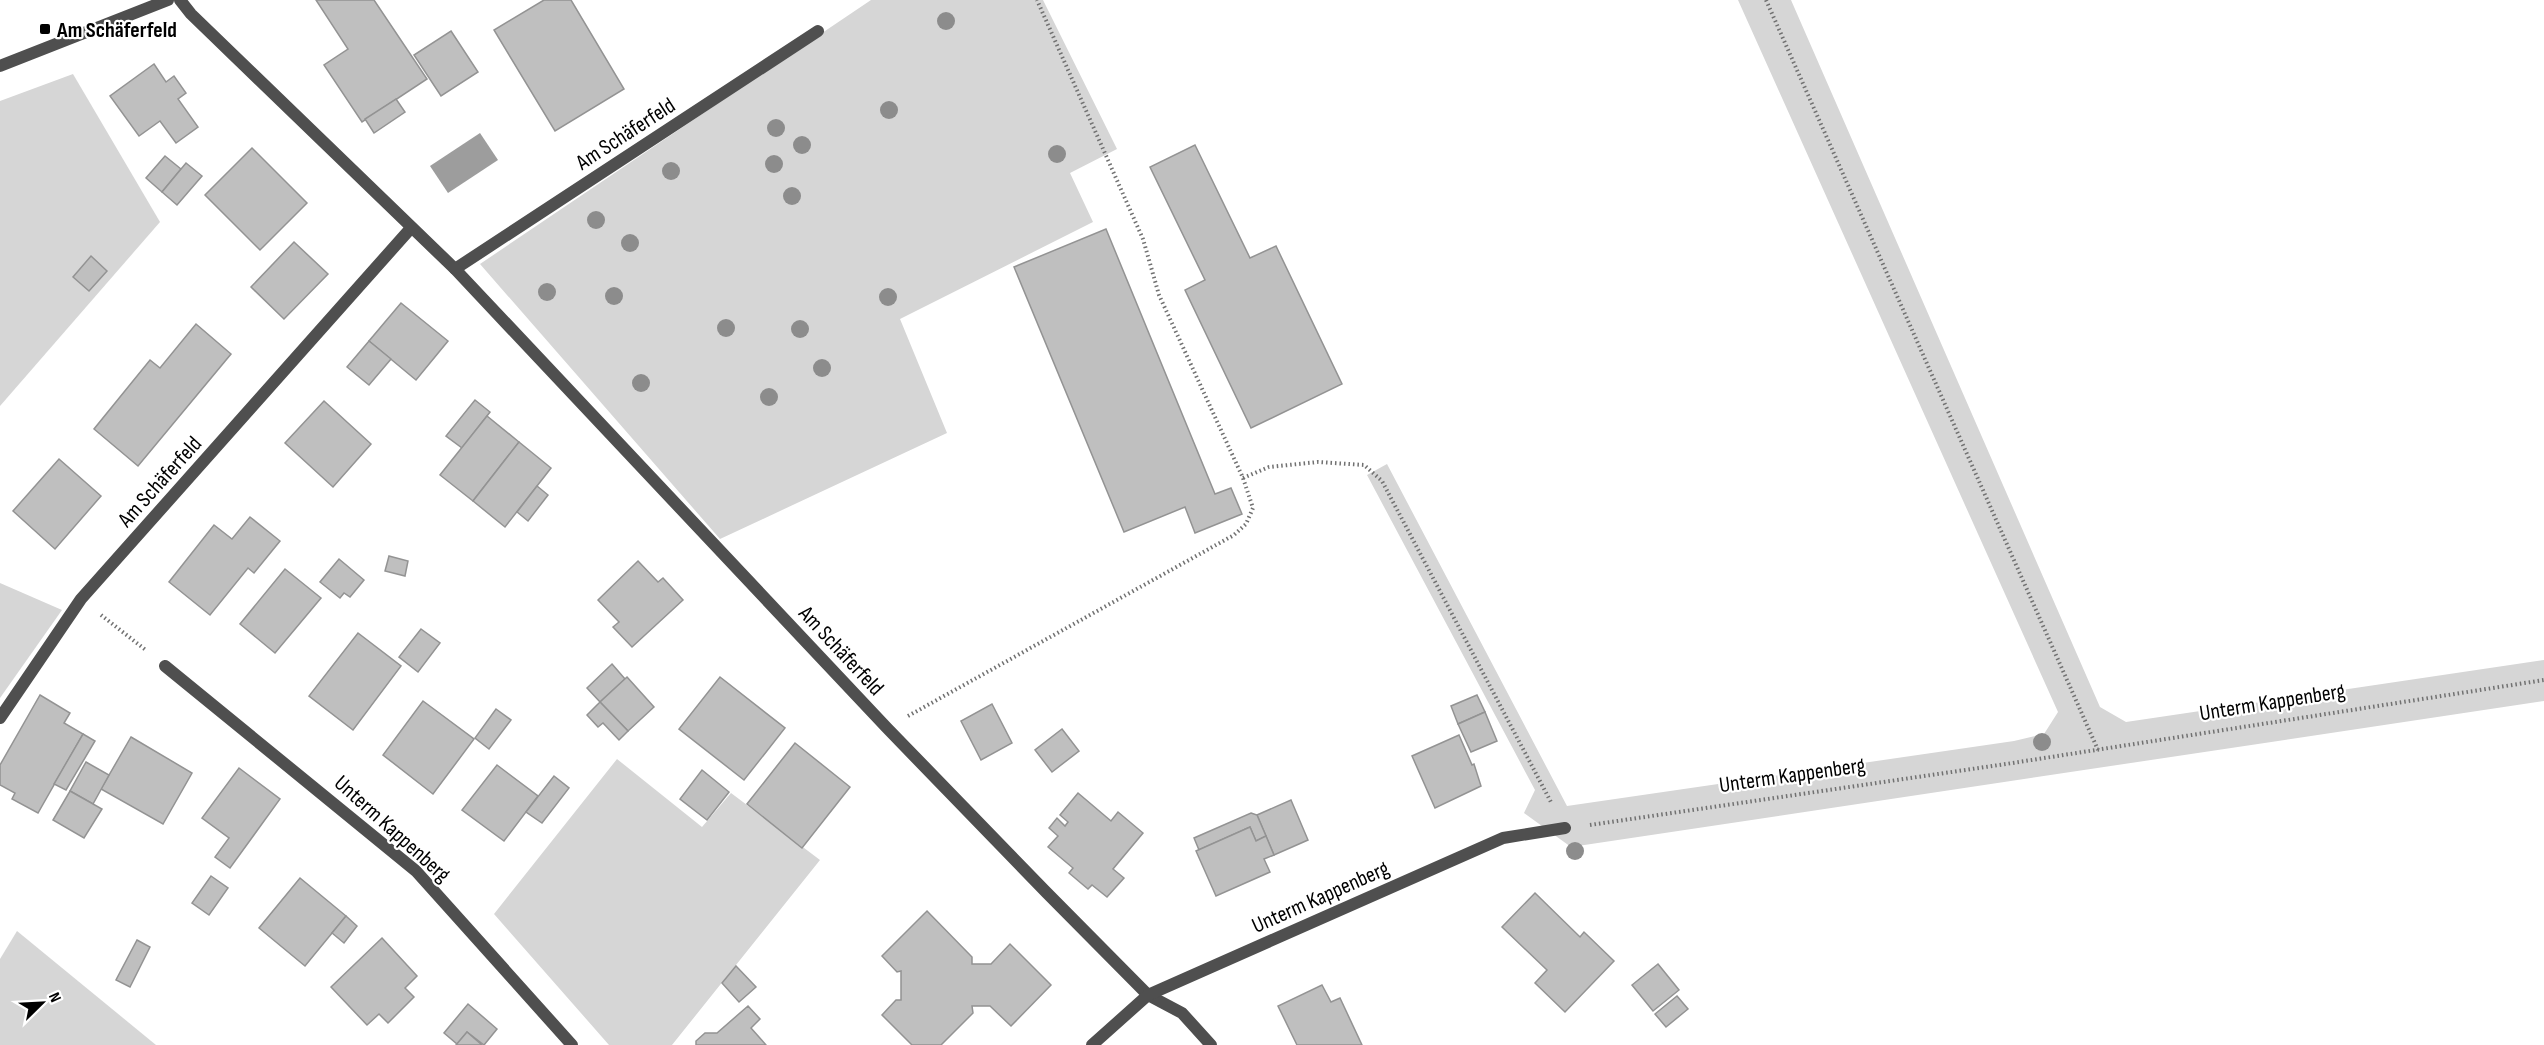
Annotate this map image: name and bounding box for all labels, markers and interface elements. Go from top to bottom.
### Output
place label: Am Schäferfeld [56,17,177,44]
marker: Am Schäferfeld [38,22,52,36]
street label: Am Schäferfeld [570,92,681,177]
street label: Am Schäferfeld [112,431,208,534]
street label: Am Schäferfeld [792,600,889,702]
street label: Unterm Kappenberg [2198,678,2347,727]
street label: Unterm Kappenberg [1718,752,1867,799]
street label: Unterm Kappenberg [328,770,456,888]
street label: Unterm Kappenberg [1248,855,1393,940]
north arrow [12,973,72,1033]
text: N [44,990,65,1005]

